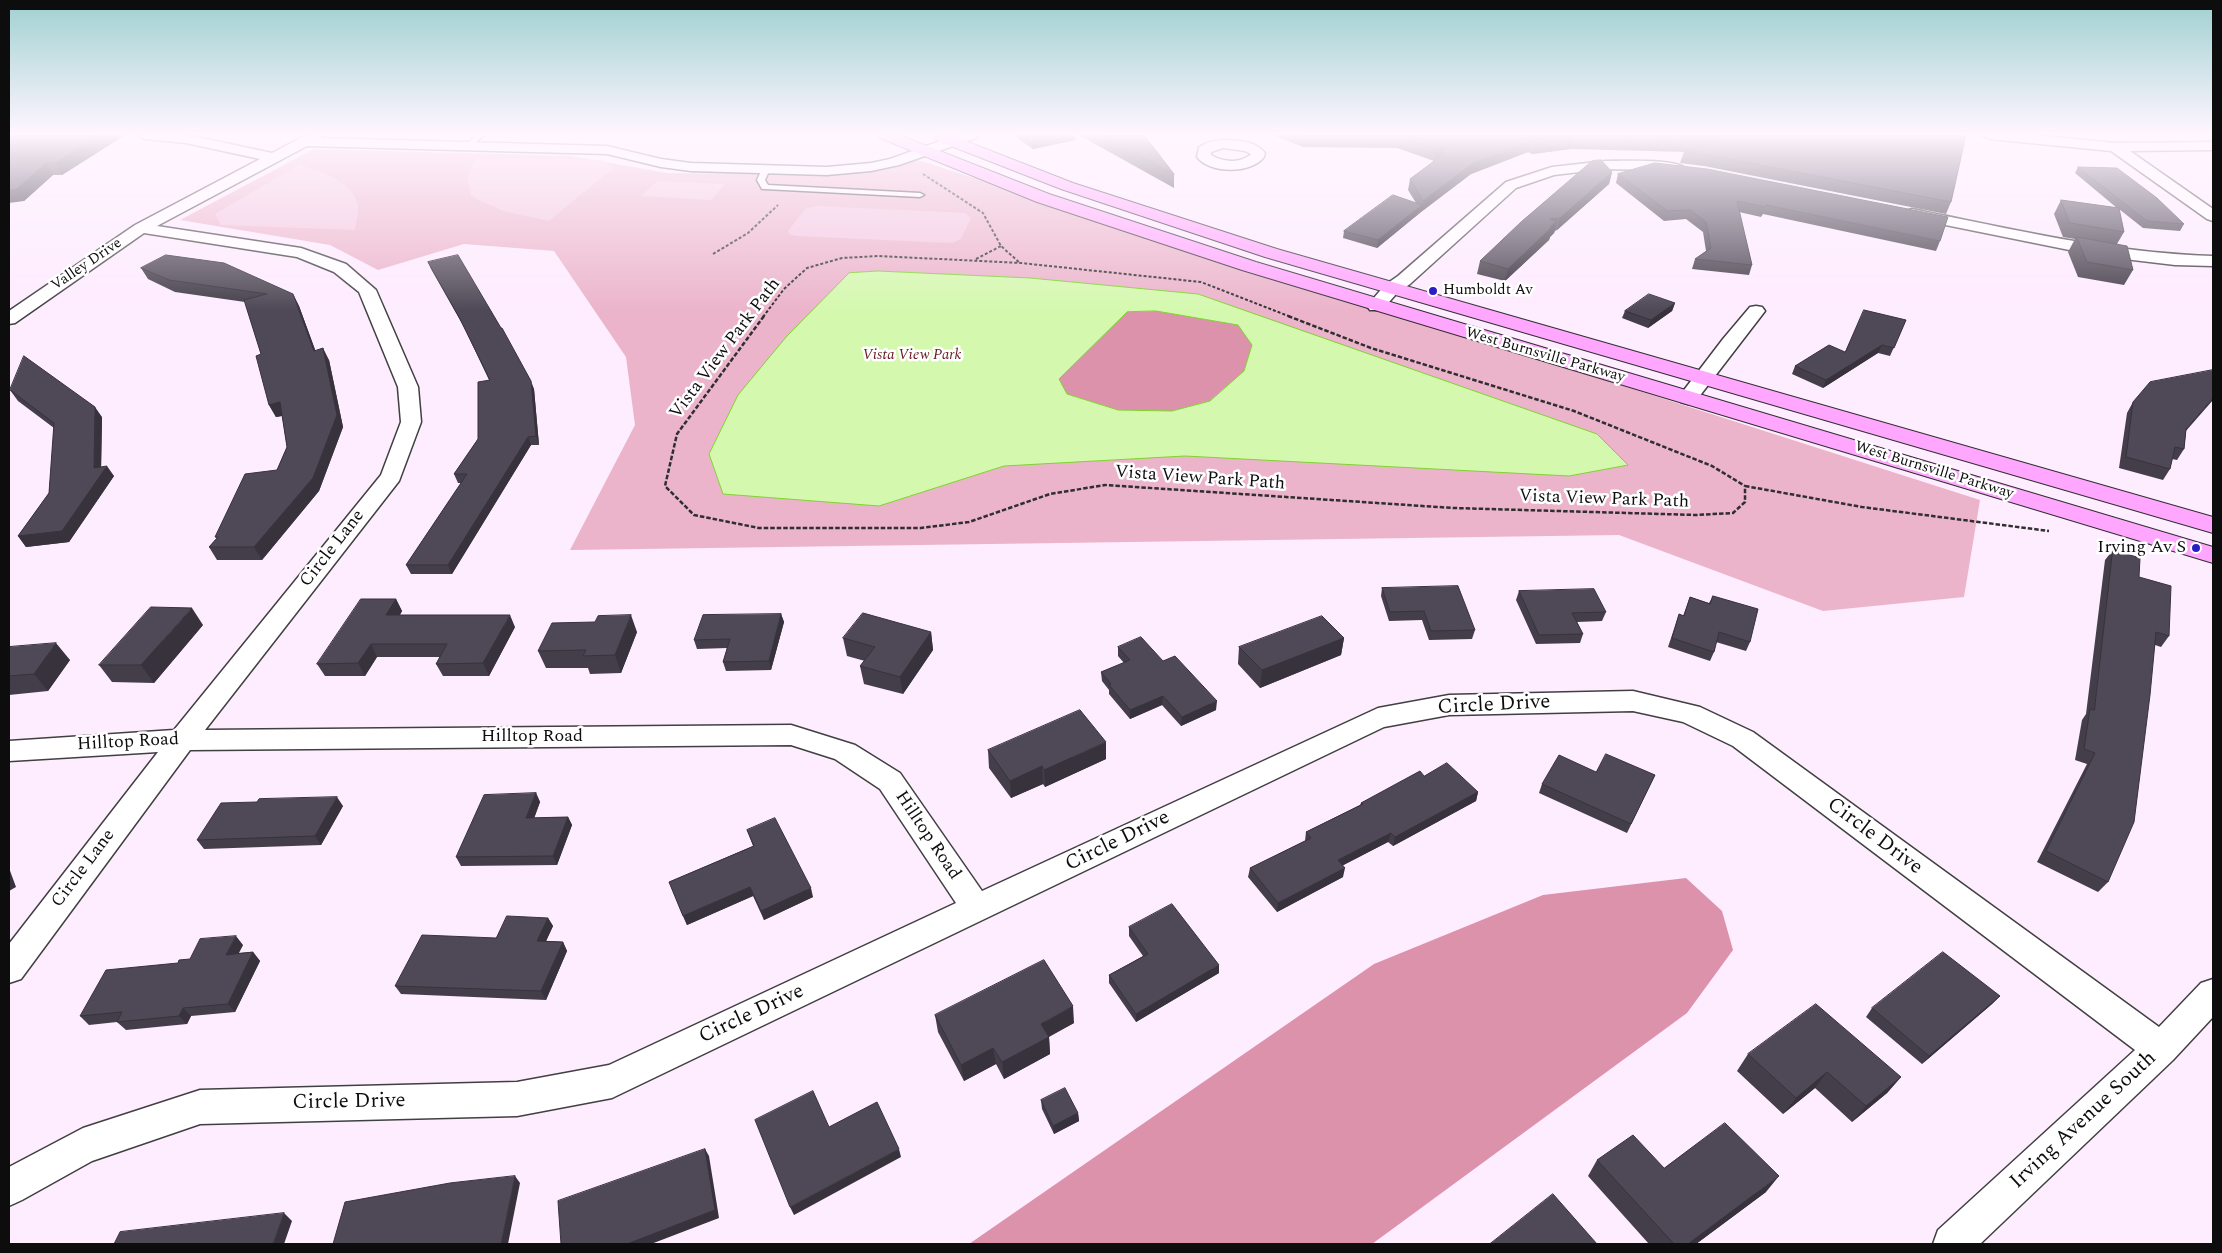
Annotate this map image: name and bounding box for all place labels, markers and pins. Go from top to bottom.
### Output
place label: Humboldt Av [1443,282,1533,300]
marker: Humboldt Av [1427,285,1439,297]
place label: Irving Av S [2097,537,2186,559]
marker: Irving Av S [2190,542,2202,554]

